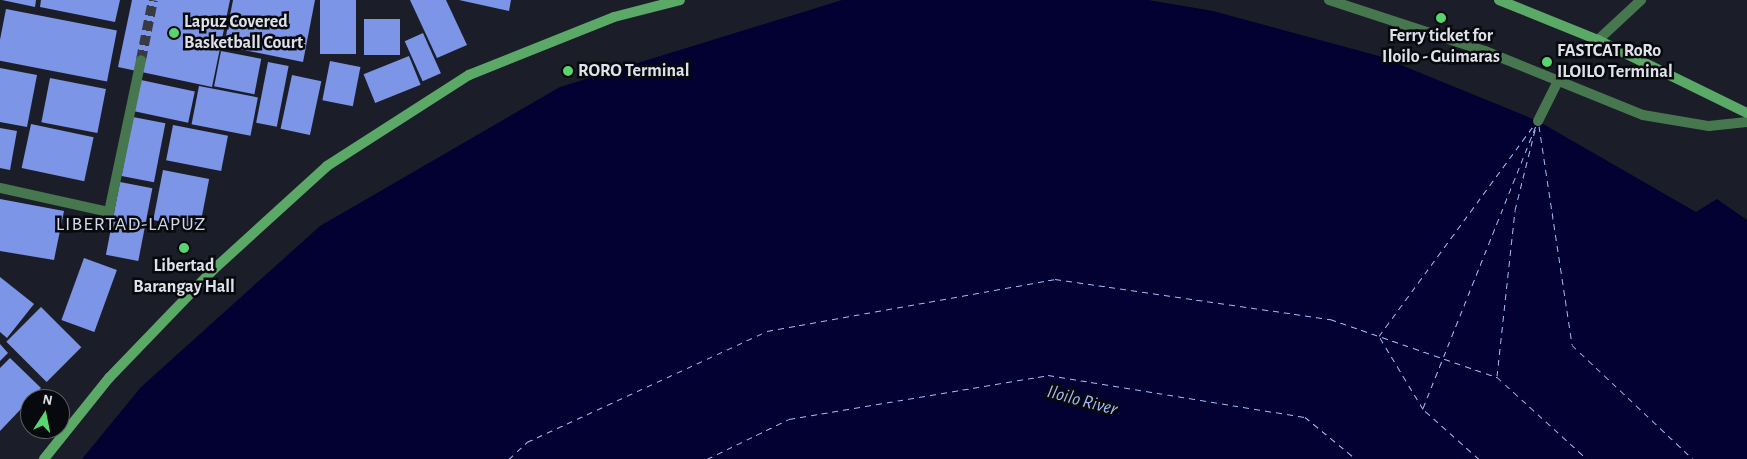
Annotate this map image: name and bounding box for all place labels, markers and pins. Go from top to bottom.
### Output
place label: Lapuz Covered Basketball Court [184,12,303,54]
marker: Ferry ticket for Iloilo - Guimaras [1435,12,1447,24]
place label: Ferry ticket for Iloilo - Guimaras [1382,26,1500,68]
marker: Lapuz Covered Basketball Court [168,27,180,39]
place label: FASTCAT RoRo ILOILO Terminal [1557,41,1673,84]
marker: FASTCAT RoRo ILOILO Terminal [1541,56,1553,68]
place label: RORO Terminal [578,60,689,82]
marker: RORO Terminal [562,65,574,77]
marker: Libertad Barangay Hall [178,242,190,254]
place label: Libertad Barangay Hall [133,256,235,298]

